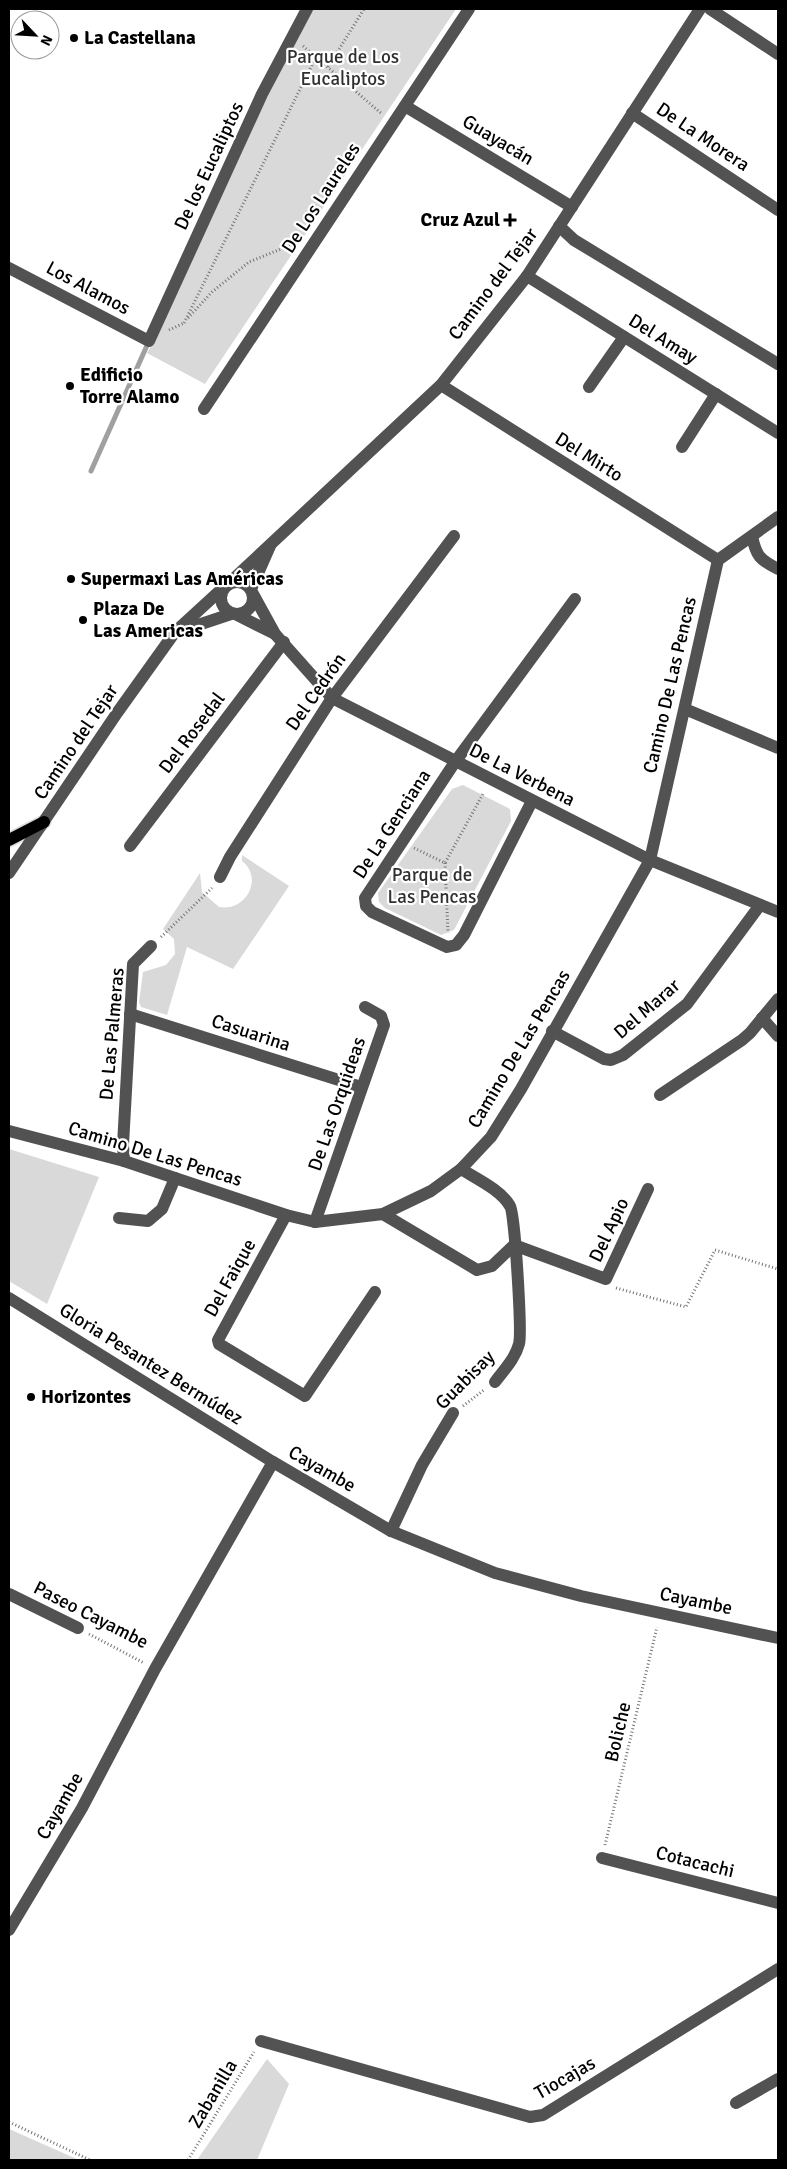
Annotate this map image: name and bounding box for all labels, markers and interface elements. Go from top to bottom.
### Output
north arrow [10,10,60,60]
place label: La Castellana [84,26,196,50]
text: N [37,32,56,48]
marker: La Castellana [68,32,80,44]
park label: Parque de Los Eucaliptos [287,45,399,91]
street label: De La Morera [652,97,754,177]
street label: De los Eucaliptos [169,98,249,234]
street label: Guayacán [458,109,538,171]
street label: De Los Laureles [276,138,366,258]
place label: Cruz Azul [421,208,500,232]
marker: Cruz Azul [504,214,516,226]
street label: Camino del Tejar [443,223,543,345]
street label: Los Alamos [42,256,134,320]
street label: Del Amay [624,309,702,370]
place label: Edificio Torre Alamo [80,363,179,409]
marker: Edificio Torre Alamo [64,380,76,392]
street label: Del Mirto [550,427,628,487]
place label: Supermaxi Las Américas [81,567,283,591]
marker: Supermaxi Las Américas [65,573,77,585]
street label: Camino De Las Pencas [638,594,702,776]
place label: Plaza De Las Americas [93,597,203,643]
marker: Plaza De Las Americas [77,614,89,626]
street label: Del Cedrón [281,649,351,735]
street label: Camino del Tejar [29,680,123,804]
street label: Del Rosedal [154,688,230,778]
street label: De La Verbena [465,738,579,812]
street label: De La Genciana [348,765,436,883]
park label: Parque de Las Pencas [388,863,476,909]
street label: Camino De Las Pencas [462,965,576,1133]
street label: De Las Palmeras [94,967,130,1101]
street label: Del Marar [609,974,685,1044]
street label: Casuarina [208,1009,294,1057]
street label: De Las Orquideas [303,1034,371,1174]
street label: Camino De Las Pencas [65,1116,245,1192]
street label: Del Apio [584,1194,634,1266]
street label: Del Faique [199,1235,261,1321]
street label: Gloria Pesantez Bermúdez [55,1298,247,1430]
street label: Guabisay [430,1345,500,1415]
place label: Horizontes [41,1385,131,1409]
marker: Horizontes [25,1391,37,1403]
street label: Cayambe [284,1440,360,1498]
street label: Paseo Cayambe [30,1576,152,1654]
street label: Cayambe [657,1582,735,1620]
street label: Boliche [599,1700,637,1764]
street label: Cayambe [31,1768,89,1844]
street label: Cotacachi [653,1841,737,1883]
street label: Tiocajas [530,2051,600,2105]
street label: Zabanilla [183,2055,243,2133]

